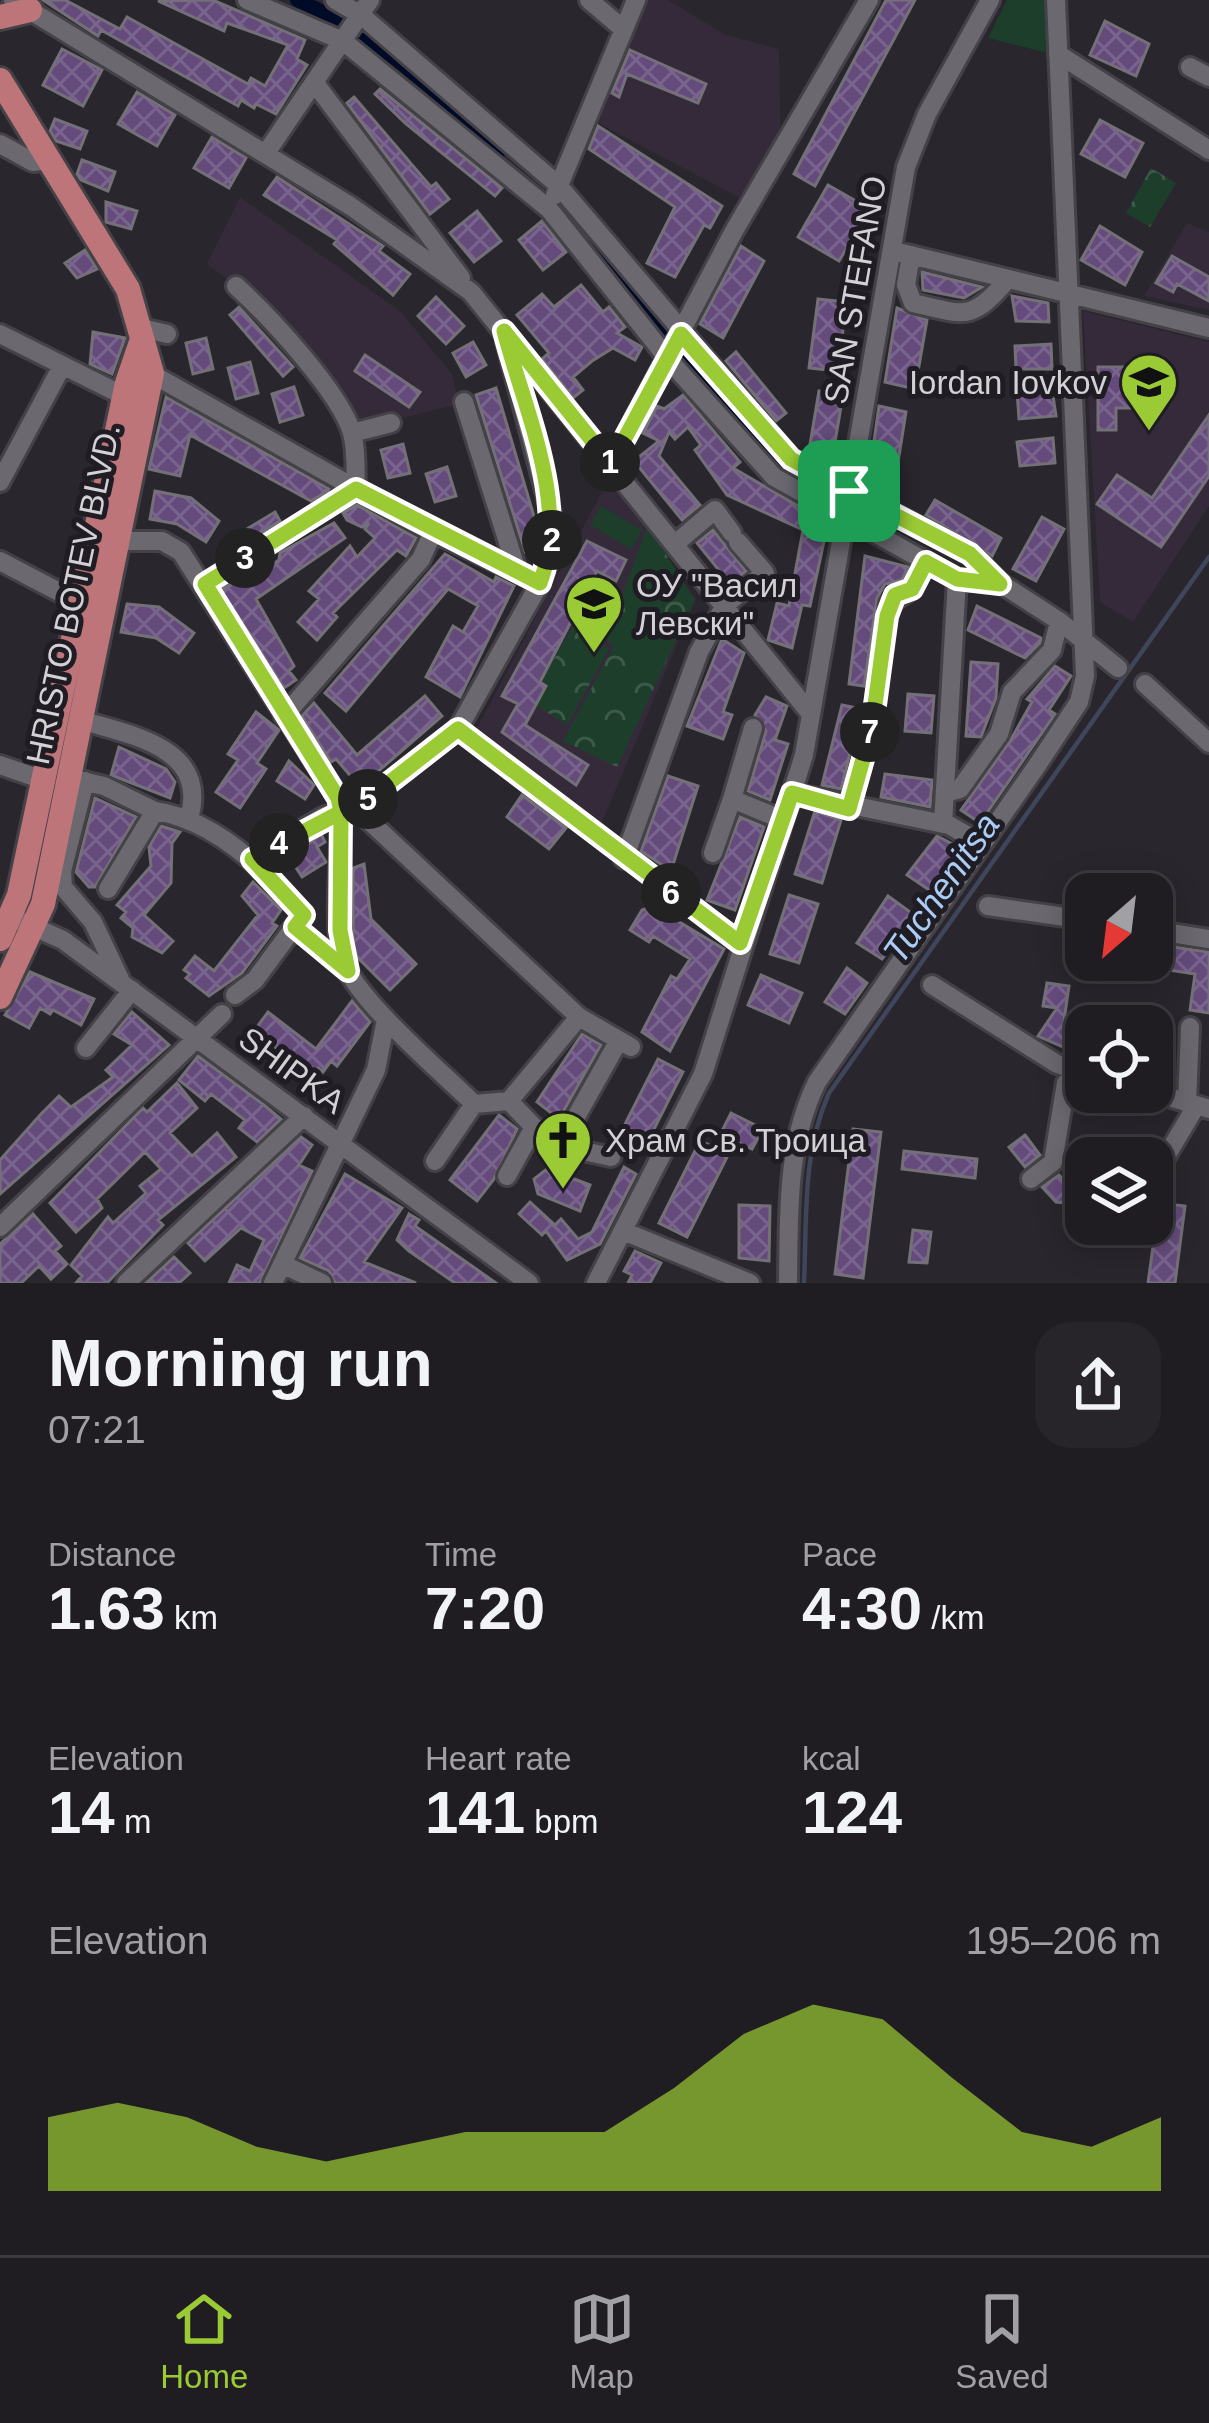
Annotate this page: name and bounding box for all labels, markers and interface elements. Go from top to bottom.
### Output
street label: SAN STEFANO [817,173,893,407]
school or university icon: Iordan Iovkov [1118,351,1180,433]
place label: Iordan Iovkov [909,364,1107,401]
street label: HRISTO BOTEV BLVD. [19,420,127,768]
pin: 1 [580,432,640,492]
pin [798,440,900,542]
text: 1 [601,443,619,480]
icon: arrive [816,458,882,524]
pin: 2 [522,510,582,570]
text: 2 [543,521,561,558]
pin: 3 [215,528,275,588]
text: 3 [236,539,254,576]
place label: ОУ "Васил Левски" [636,567,797,642]
school or university icon: ОУ "Васил Левски" [563,573,625,655]
pin: 7 [840,702,900,762]
text: 7 [861,713,879,750]
pin: 5 [338,769,398,829]
text: 5 [359,780,377,817]
water label: Tuchenitsa [874,805,1008,971]
pin: 4 [249,813,309,873]
text: 4 [270,824,288,861]
pin: 6 [641,863,701,923]
north arrow [1065,873,1173,981]
map controls [1065,873,1173,1245]
text: 6 [662,874,680,911]
button: locate [1065,1005,1173,1113]
street label: SHIPKA [232,1019,352,1121]
church icon: Храм Св. Троица [532,1109,594,1191]
place label: Храм Св. Троица [605,1122,867,1159]
button: layers [1065,1137,1173,1245]
button: share [1035,1322,1161,1448]
text: Morning run [48,1326,433,1400]
text: 07:21 [48,1408,146,1451]
text: Distance [48,1536,176,1573]
text: Time [425,1536,497,1573]
text: Pace [802,1536,877,1573]
text: 1.63 [48,1575,165,1642]
text: 7:20 [425,1575,545,1642]
text: 4:30 [802,1575,922,1642]
text: km [165,1599,218,1636]
text: /km [922,1599,984,1636]
text: Elevation [48,1740,184,1777]
text: Heart rate [425,1740,572,1777]
text: kcal [802,1740,861,1777]
text: 14 [48,1779,115,1846]
text: 141 [425,1779,525,1846]
text: 124 [802,1779,902,1846]
text: m [115,1803,151,1840]
text: bpm [525,1803,598,1840]
text: Elevation [48,1919,208,1962]
text: 195–206 m [966,1919,1161,1962]
tab: Home [160,2286,248,2396]
tab: Map [569,2286,635,2396]
tab: Saved [955,2286,1049,2396]

